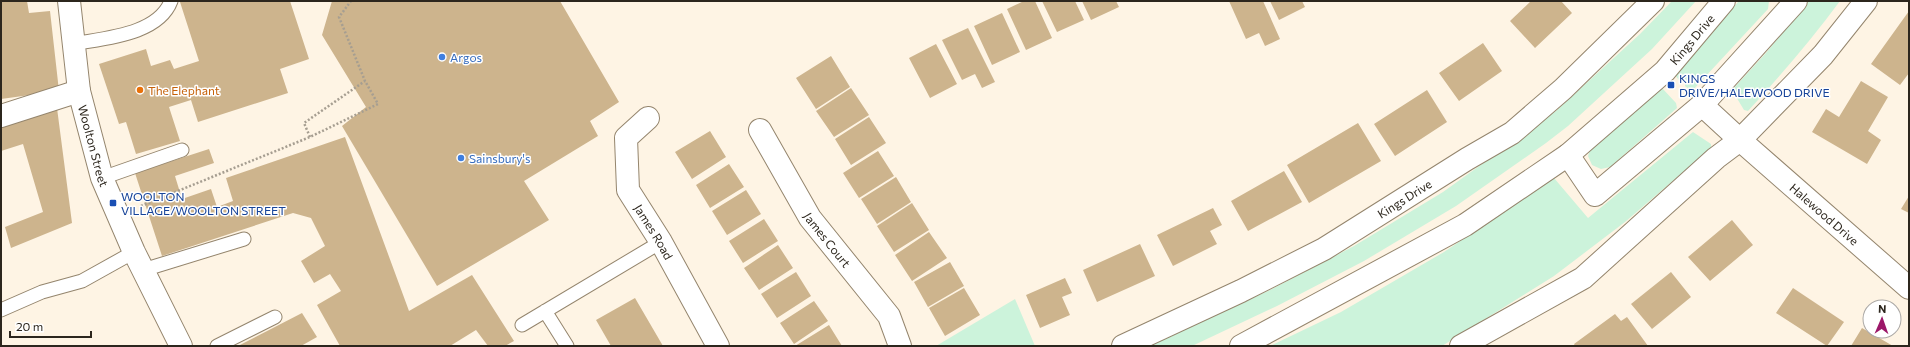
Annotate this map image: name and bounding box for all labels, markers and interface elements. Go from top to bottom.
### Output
street label: Kings Drive [1667,11,1717,67]
place label: Argos [450,50,482,64]
marker: Argos [437,52,447,62]
place label: KINGS DRIVE/HALEWOOD DRIVE [1679,71,1830,99]
marker: KINGS DRIVE/HALEWOOD DRIVE [1666,80,1676,90]
place label: The Elephant [148,83,220,97]
marker: The Elephant [135,85,145,95]
street label: Woolton Street [76,103,112,189]
place label: Sainsbury's [469,151,530,165]
marker: Sainsbury's [456,153,466,163]
street label: Kings Drive [1375,176,1434,221]
street label: Halewood Drive [1787,180,1862,248]
place label: WOOLTON VILLAGE/WOOLTON STREET [121,189,286,217]
marker: WOOLTON VILLAGE/WOOLTON STREET [108,198,118,208]
street label: James Road [631,201,676,262]
street label: James Court [800,210,854,270]
north arrow [1862,299,1902,339]
text: N [1878,302,1887,315]
scale bar [10,313,91,339]
text: 20 m [16,319,43,333]

